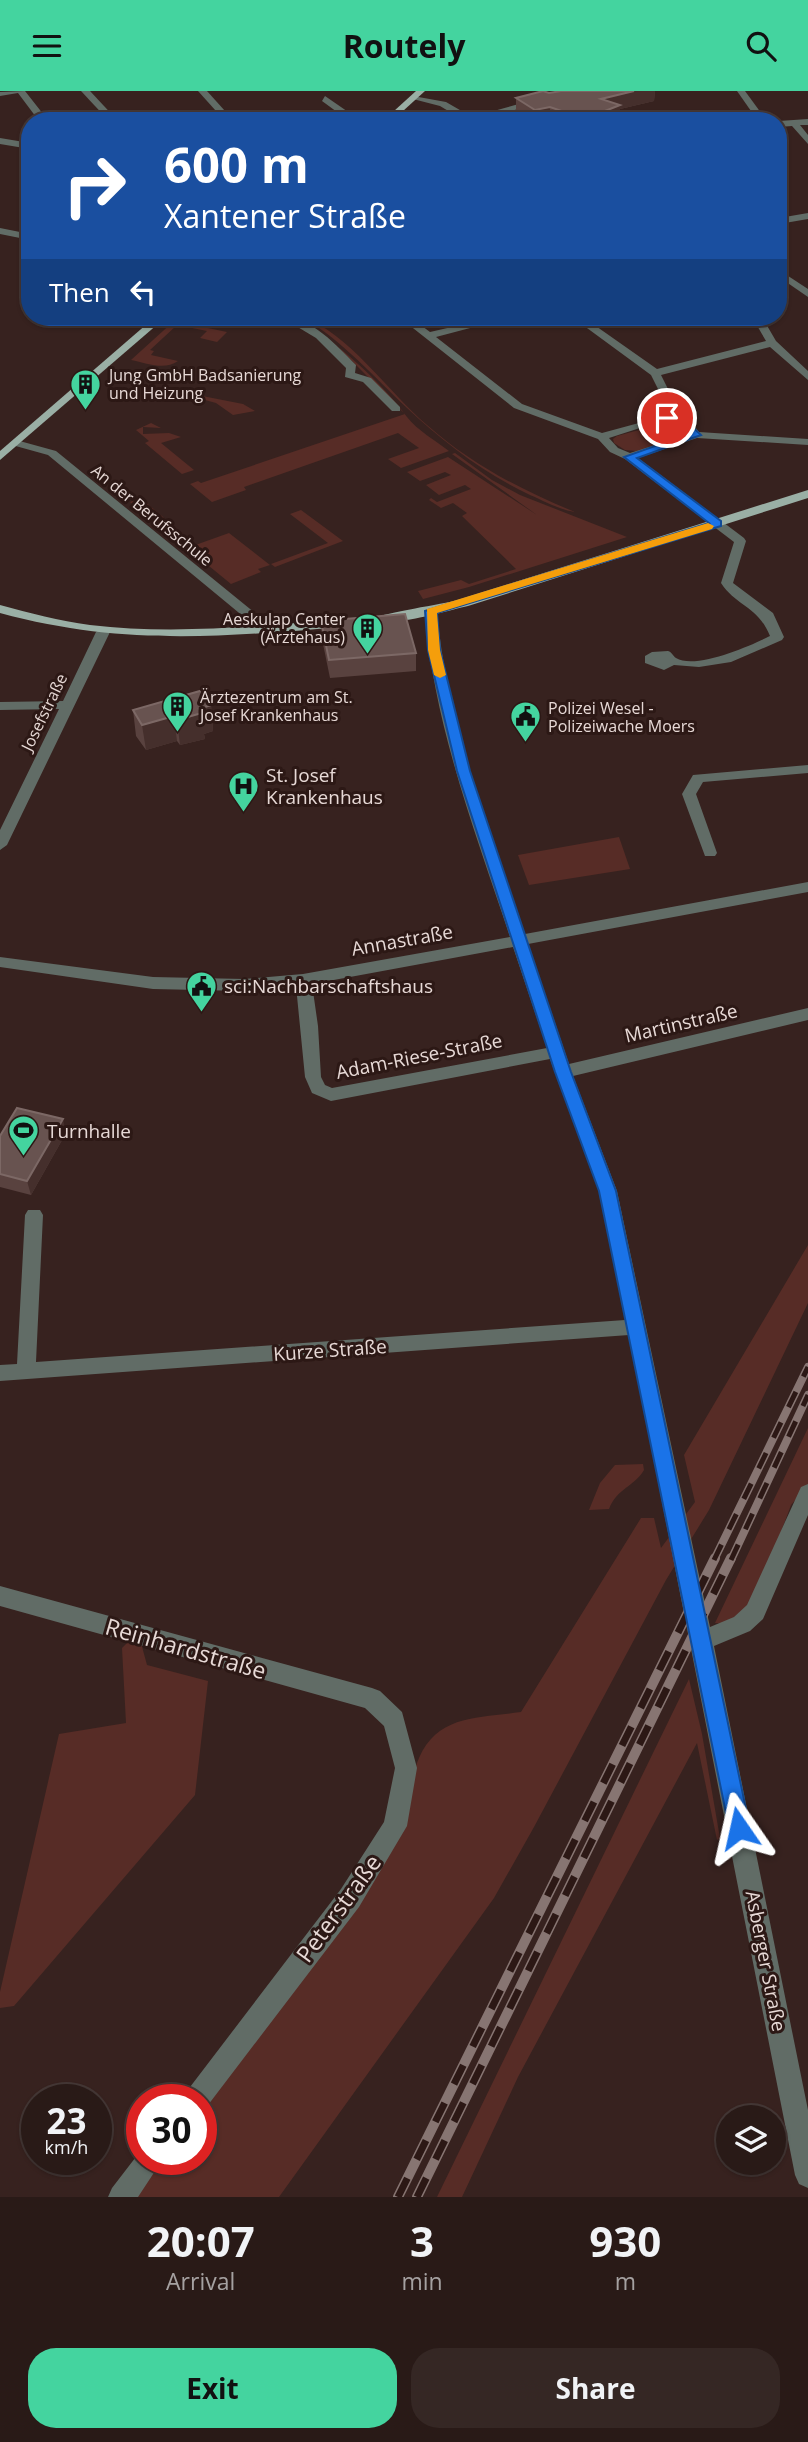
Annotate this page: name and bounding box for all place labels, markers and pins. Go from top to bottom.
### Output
place label: Jung GmbH Badsanierung und Heizung [107,364,301,404]
building icon: Jung GmbH Badsanierung und Heizung [69,367,103,411]
pin [637,388,697,448]
place label: Aeskulap Center (Ärztehaus) [223,608,345,648]
building icon: Aeskulap Center (Ärztehaus) [351,611,385,655]
place label: Ärztezentrum am St. Josef Krankenhaus [198,686,353,726]
building icon: Ärztezentrum am St. Josef Krankenhaus [160,689,194,733]
place label: Polizei Wesel - Polizeiwache Moers [548,697,695,737]
public building icon: Polizei Wesel - Polizeiwache Moers [508,700,542,744]
place label: St. Josef Krankenhaus [266,762,383,810]
hospital icon: St. Josef Krankenhaus [226,769,260,813]
public building icon: sci:Nachbarschaftshaus [184,969,218,1013]
place label: sci:Nachbarschaftshaus [224,973,433,999]
sports icon: Turnhalle [7,1114,41,1158]
place label: Turnhalle [47,1118,131,1144]

